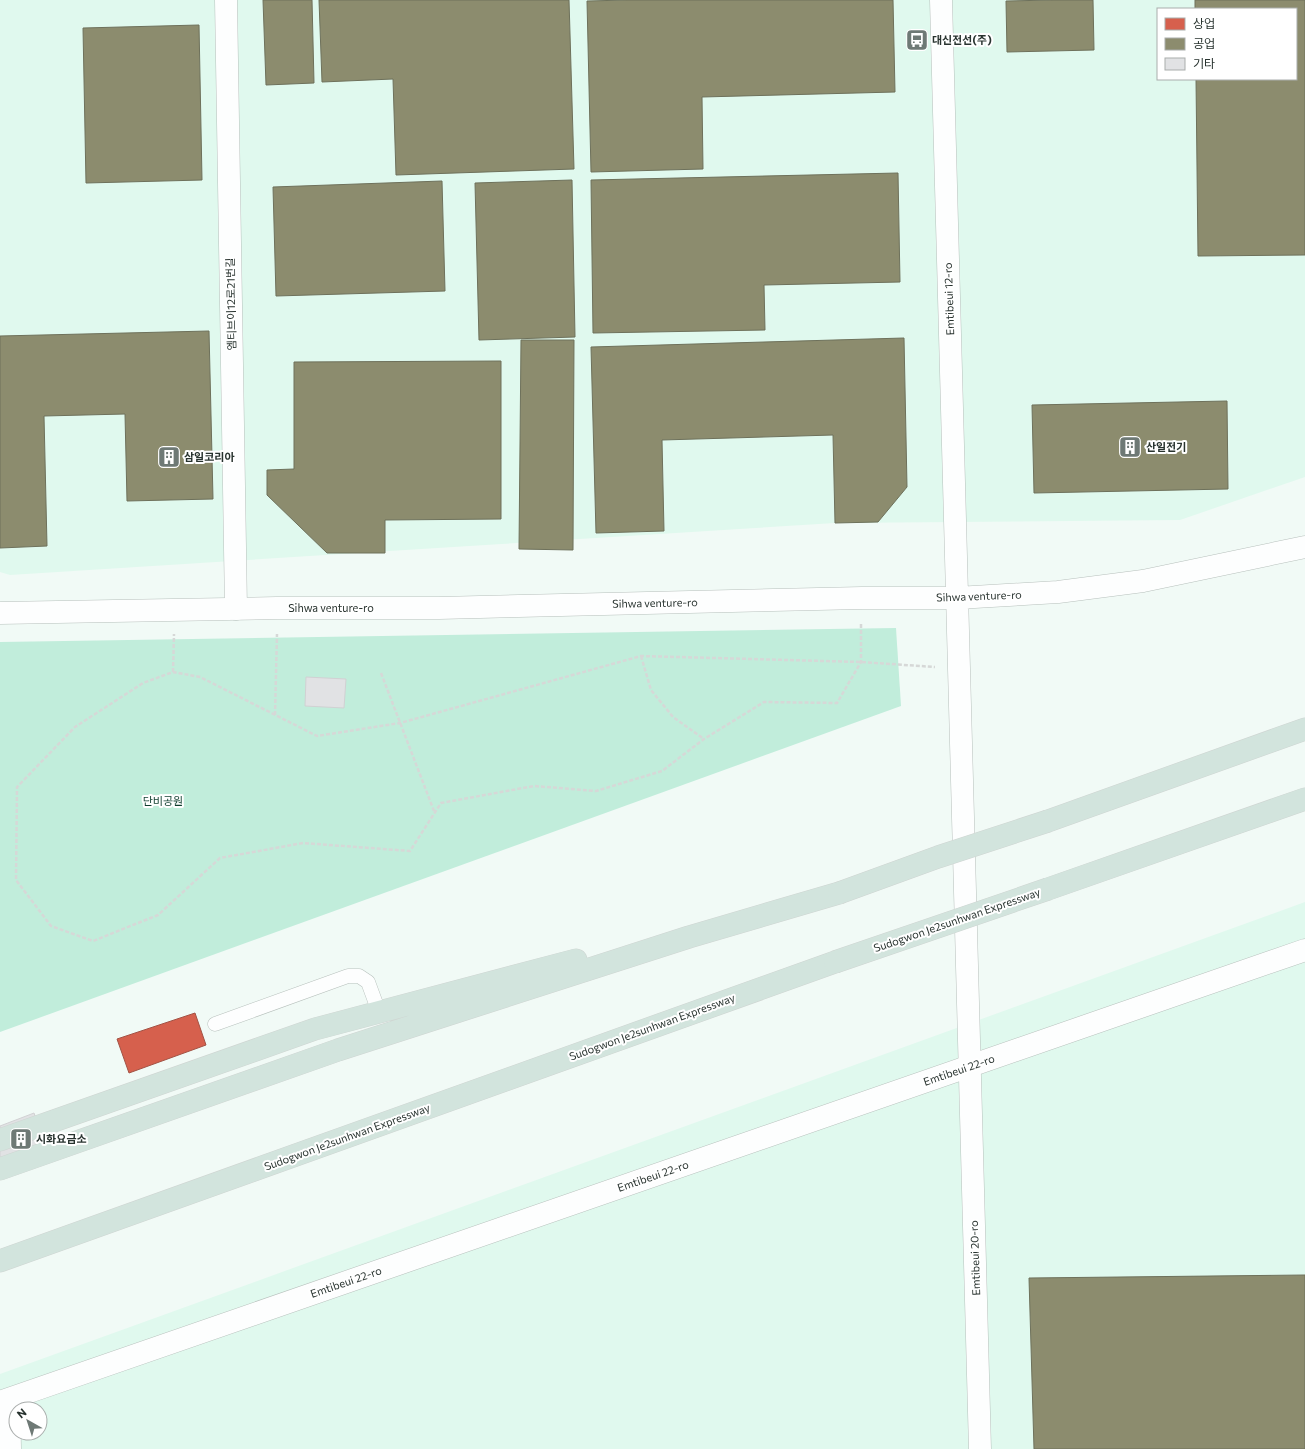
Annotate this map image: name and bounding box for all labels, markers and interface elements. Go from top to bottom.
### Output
legend [1157,8,1297,80]
text: 상업 [1193,16,1215,30]
bus stop icon: 대신전선(주) [904,27,930,53]
place label: 대신전선(주) [932,33,992,46]
text: 공업 [1193,36,1215,50]
text: 기타 [1193,56,1215,70]
street label: 엠티브이12로21번길 [223,258,238,350]
street label: Emtibeui 12-ro [941,262,956,336]
building icon: 산일전기 [1117,434,1143,460]
place label: 산일전기 [1146,440,1186,453]
building icon: 삼일코리아 [156,444,182,470]
place label: 삼일코리아 [184,450,235,463]
street label: Sihwa venture-ro [936,587,1022,603]
street label: Sihwa venture-ro [612,595,698,610]
street label: Sihwa venture-ro [288,601,374,614]
park label: 단비공원 [143,794,183,807]
street label: Sudogwon Je2sunhwan Expressway [872,885,1043,955]
street label: Sudogwon Je2sunhwan Expressway [567,990,737,1064]
street label: Emtibeui 22-ro [922,1051,997,1088]
street label: Sudogwon Je2sunhwan Expressway [262,1100,432,1174]
building icon: 시화요금소 [8,1126,34,1152]
place label: 시화요금소 [36,1132,87,1145]
street label: Emtibeui 22-ro [616,1157,691,1194]
street label: Emtibeui 20-ro [967,1220,982,1296]
street label: Emtibeui 22-ro [309,1263,384,1300]
north arrow [8,1401,48,1441]
text: N [14,1405,29,1420]

